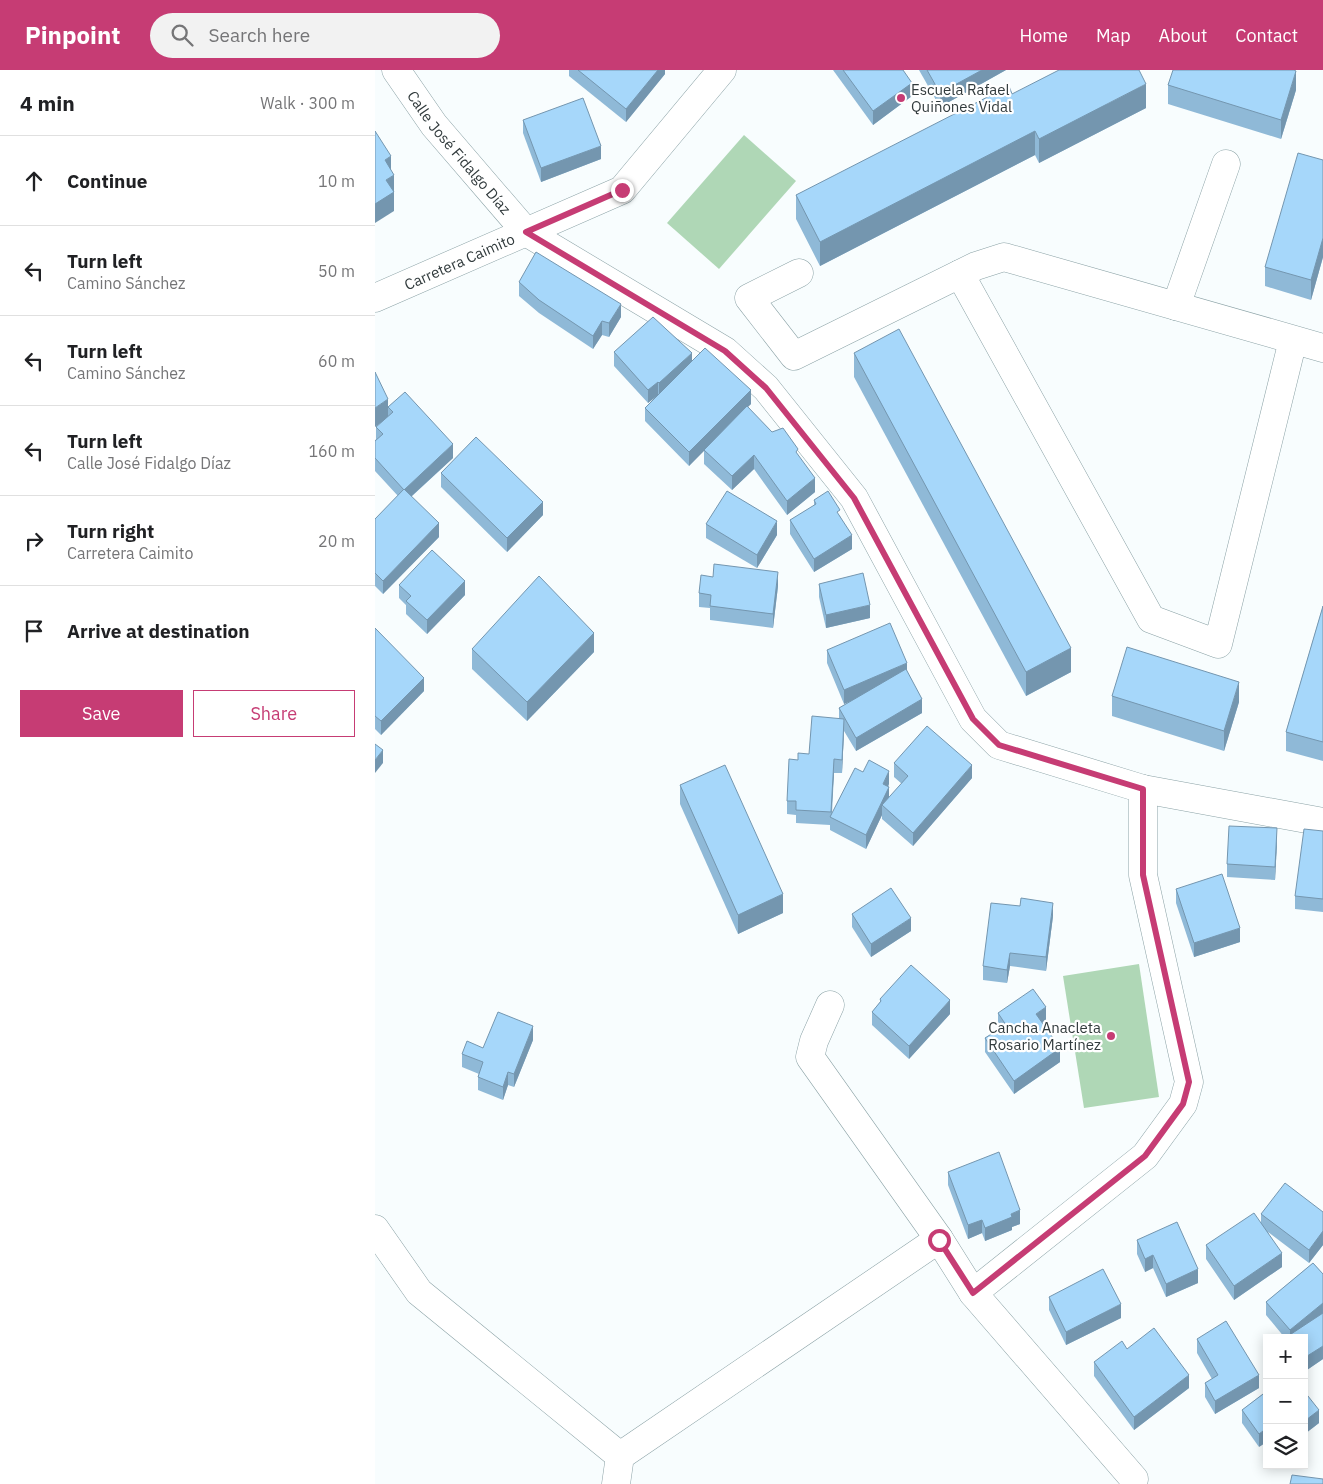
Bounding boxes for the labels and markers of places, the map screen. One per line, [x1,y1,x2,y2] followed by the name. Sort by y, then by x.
[911,80,1012,116] place label: Escuela Rafael Quiñones Vidal
[895,92,907,104] marker: Escuela Rafael Quiñones Vidal
[988,1018,1101,1054] place label: Cancha Anacleta Rosario Martínez
[1105,1030,1117,1042] marker: Cancha Anacleta Rosario Martínez

